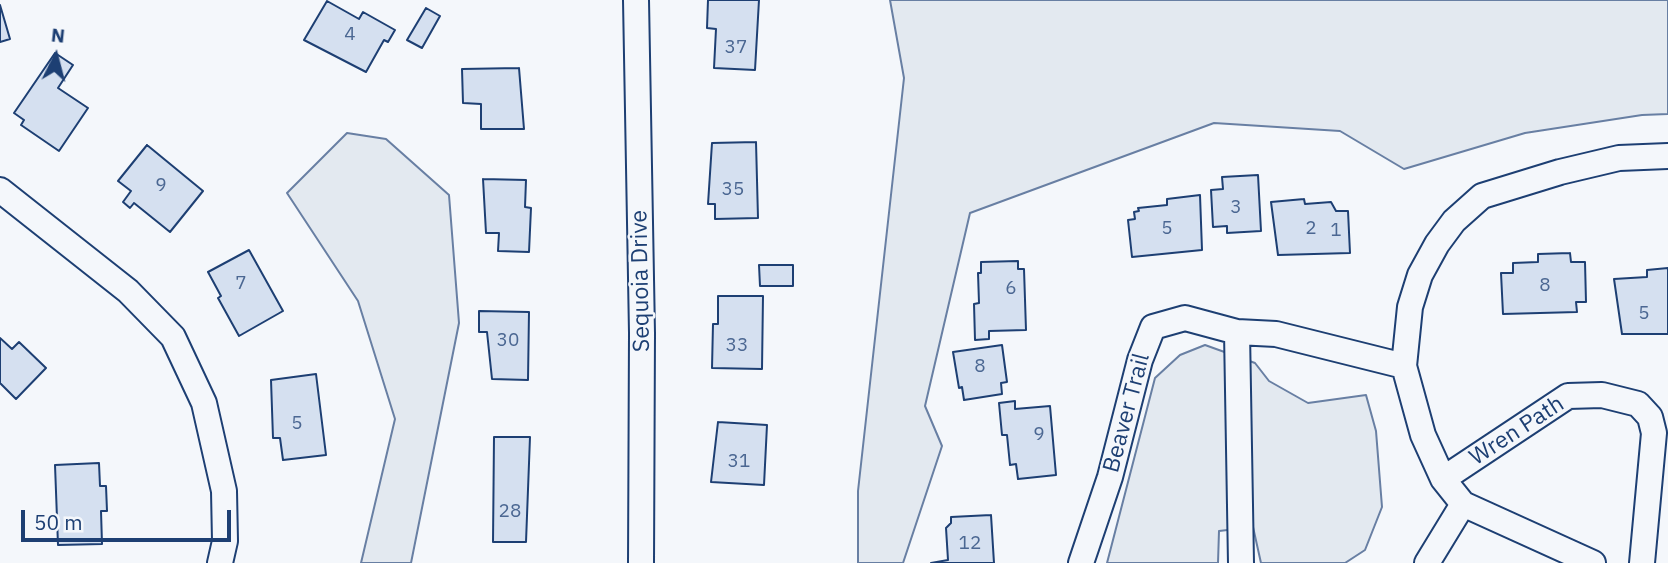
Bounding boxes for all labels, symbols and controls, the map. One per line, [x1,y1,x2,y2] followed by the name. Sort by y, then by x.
[21,21,91,91] north arrow
[50,22,66,48] text: N
[344,24,356,46] house number: 4
[725,37,747,59] house number: 37
[155,175,167,197] house number: 9
[722,179,744,201] house number: 35
[1230,197,1242,219] house number: 3
[626,210,656,352] street label: Sequoia Drive
[1161,218,1173,240] house number: 5
[1305,218,1317,240] house number: 2
[1330,220,1342,242] house number: 1
[235,273,247,295] house number: 7
[1539,275,1551,297] house number: 8
[1005,278,1017,300] house number: 6
[1638,303,1650,325] house number: 5
[497,330,519,352] house number: 30
[726,335,748,357] house number: 33
[1098,350,1156,476] street label: Beaver Trail
[974,356,986,378] house number: 8
[1465,390,1569,472] street label: Wren Path
[291,413,303,435] house number: 5
[1033,424,1045,446] house number: 9
[728,451,750,473] house number: 31
[24,496,234,540] scale bar
[499,501,521,523] house number: 28
[34,508,83,536] text: 50 m
[959,533,981,555] house number: 12

